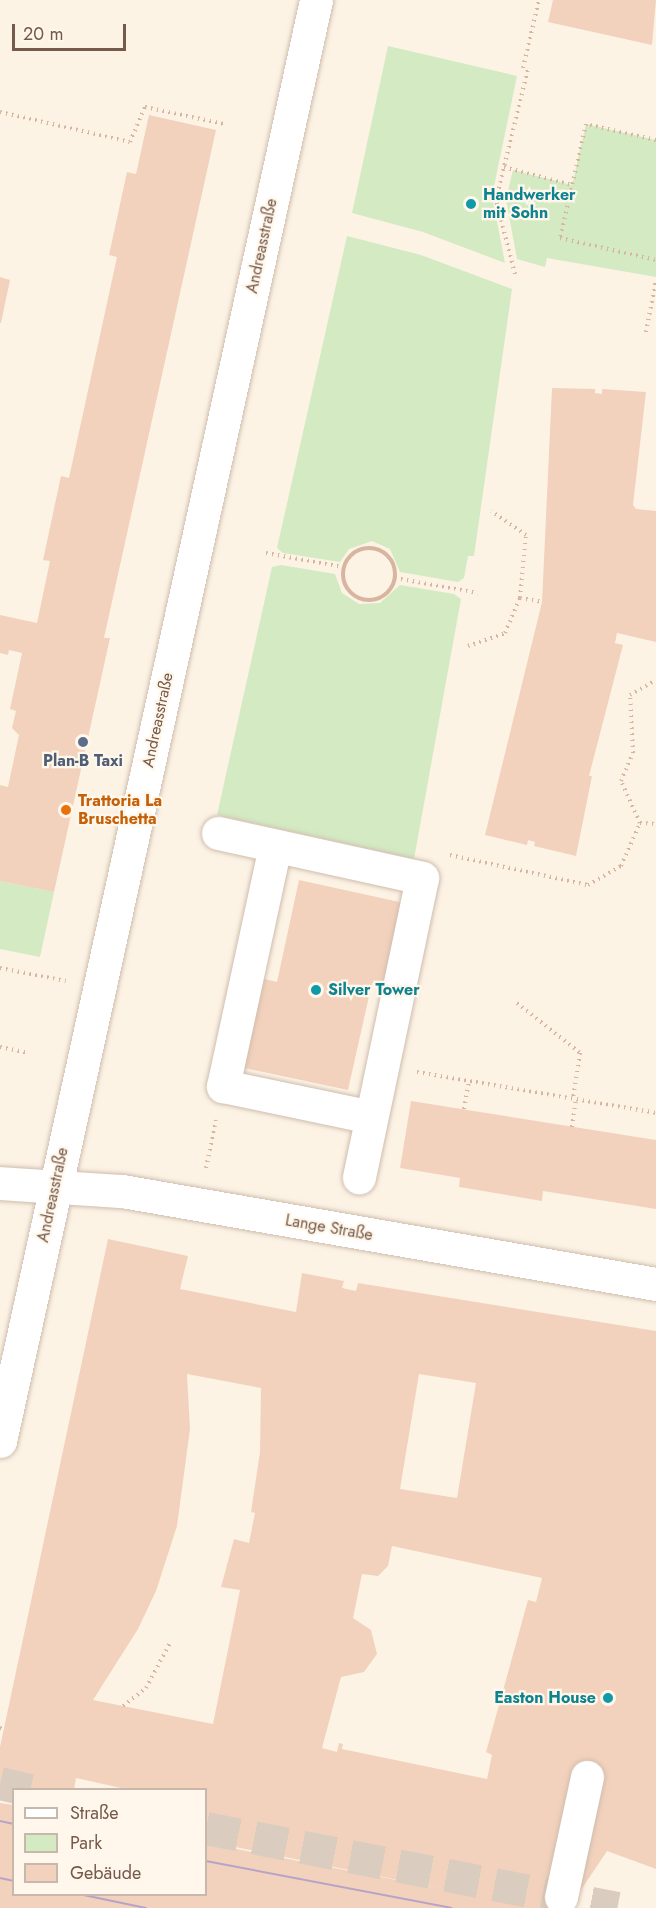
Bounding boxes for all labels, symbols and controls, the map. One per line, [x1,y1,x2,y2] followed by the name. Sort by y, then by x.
[15,12,129,50] scale bar
[23,21,63,47] text: 20 m
[483,185,576,223] place label: Handwerker mit Sohn
[243,197,281,295] street label: Andreasstraße
[464,197,478,211] marker: Handwerker mit Sohn
[139,671,177,769] street label: Andreasstraße
[76,735,90,749] marker: Plan-B Taxi
[43,751,123,771] place label: Plan-B Taxi
[78,791,162,829] place label: Trattoria La Bruschetta
[59,803,73,817] marker: Trattoria La Bruschetta
[328,980,420,1000] place label: Silver Tower
[309,983,323,997] marker: Silver Tower
[34,1146,72,1244] street label: Andreasstraße
[284,1211,374,1245] street label: Lange Straße
[494,1688,596,1708] place label: Easton House
[601,1691,615,1705] marker: Easton House
[12,1788,207,1896] legend
[70,1800,118,1826] text: Straße
[70,1830,102,1856] text: Park
[70,1860,141,1886] text: Gebäude

